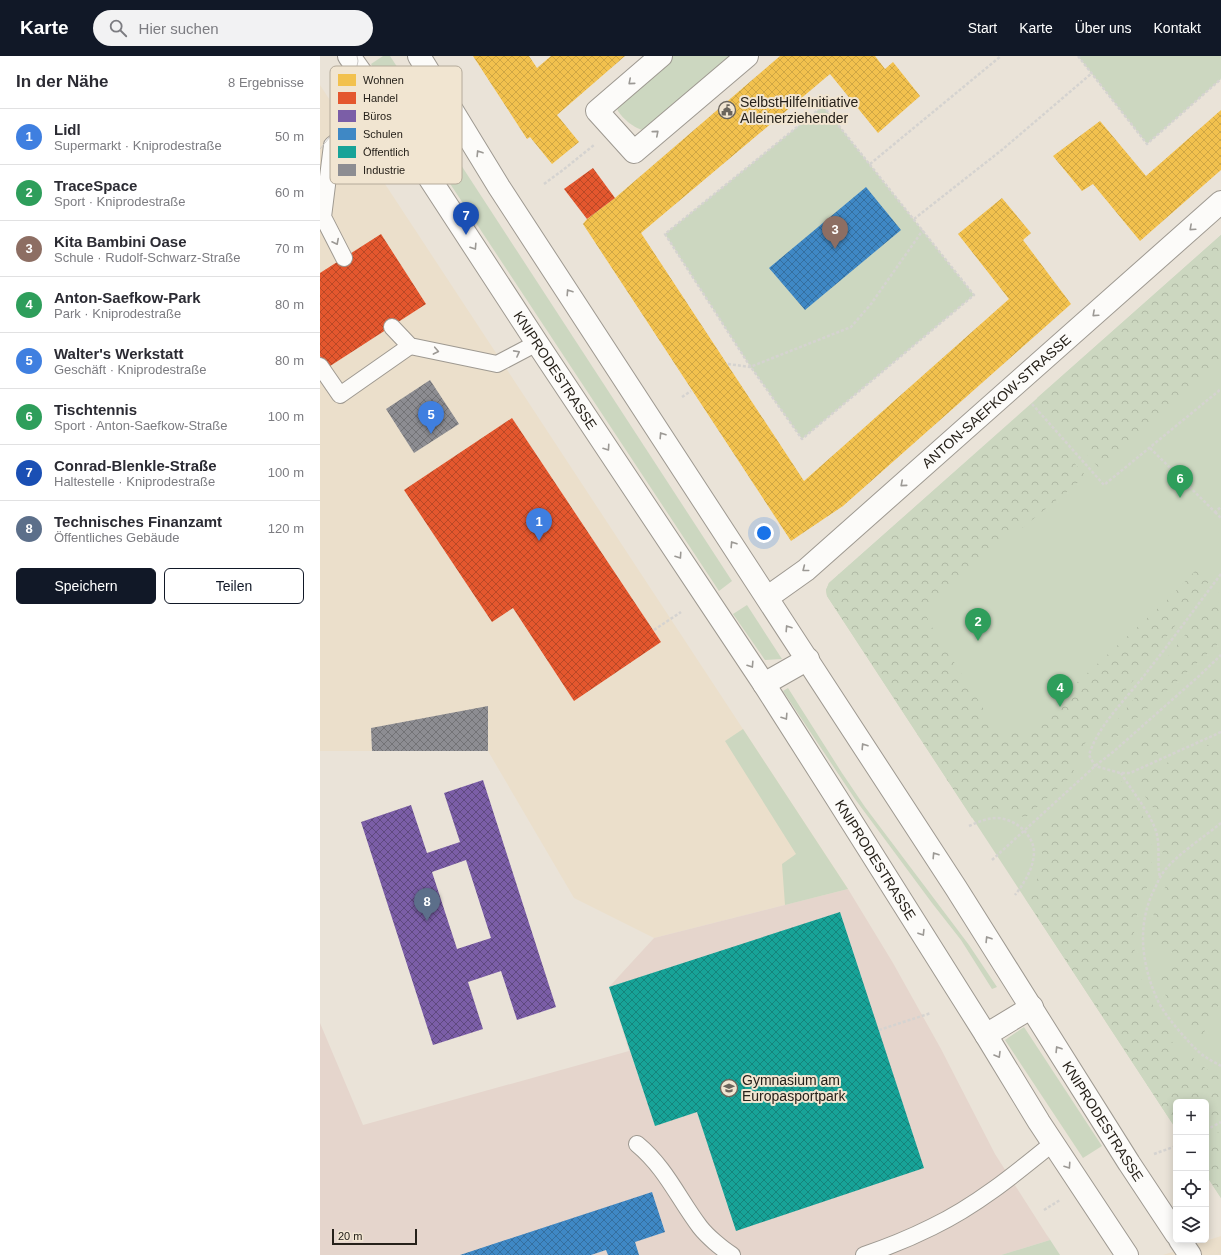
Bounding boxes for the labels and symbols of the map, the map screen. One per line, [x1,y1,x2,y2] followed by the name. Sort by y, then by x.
[330,66,462,184] legend
[363,74,404,86] text: Wohnen
[629,77,636,84] one-way arrow
[363,92,398,104] text: Handel
[740,94,858,126] place label: SelbstHilfeInitiative Alleinerziehender
[717,100,737,120] public building icon: SelbstHilfeInitiative Alleinerziehender
[363,110,392,122] text: Büros
[363,128,403,140] text: Schulen
[652,131,659,138] one-way arrow
[363,146,409,158] text: Öffentlich
[476,150,484,157] one-way arrow
[363,164,405,176] text: Industrie
[453,202,479,235] pin: 7
[822,216,848,249] pin: 3
[1189,223,1197,230] one-way arrow
[331,238,339,245] one-way arrow
[469,242,476,249] one-way arrow
[566,289,574,296] one-way arrow
[510,308,600,432] street label: KNIPRODESTRASSE
[1092,309,1100,317] one-way arrow
[919,331,1074,471] street label: ANTON-SAEFKOW-STRASSE
[432,347,439,355] one-way arrow
[513,351,520,358] one-way arrow
[418,401,444,434] pin: 5
[659,432,667,439] one-way arrow
[602,444,610,451] one-way arrow
[1167,465,1193,498] pin: 6
[900,479,908,486] one-way arrow
[526,508,552,541] pin: 1
[754,523,774,543] your location
[730,541,738,548] one-way arrow
[674,552,682,559] one-way arrow
[803,565,810,572] one-way arrow
[965,608,991,641] pin: 2
[785,625,792,632] one-way arrow
[746,660,753,667] one-way arrow
[1047,674,1073,707] pin: 4
[780,713,788,720] one-way arrow
[862,743,869,750] one-way arrow
[832,797,919,923] street label: KNIPRODESTRASSE
[932,852,940,859] one-way arrow
[414,888,440,921] pin: 8
[917,929,925,936] one-way arrow
[986,936,993,943] one-way arrow
[1055,1046,1062,1053] one-way arrow
[993,1051,1001,1058] one-way arrow
[1059,1058,1147,1184] street label: KNIPRODESTRASSE
[742,1072,847,1104] place label: Gymnasium am Europasportpark
[719,1078,739,1098] school or university icon: Gymnasium am Europasportpark
[1063,1162,1070,1169] one-way arrow
[332,1227,417,1246] scale bar

